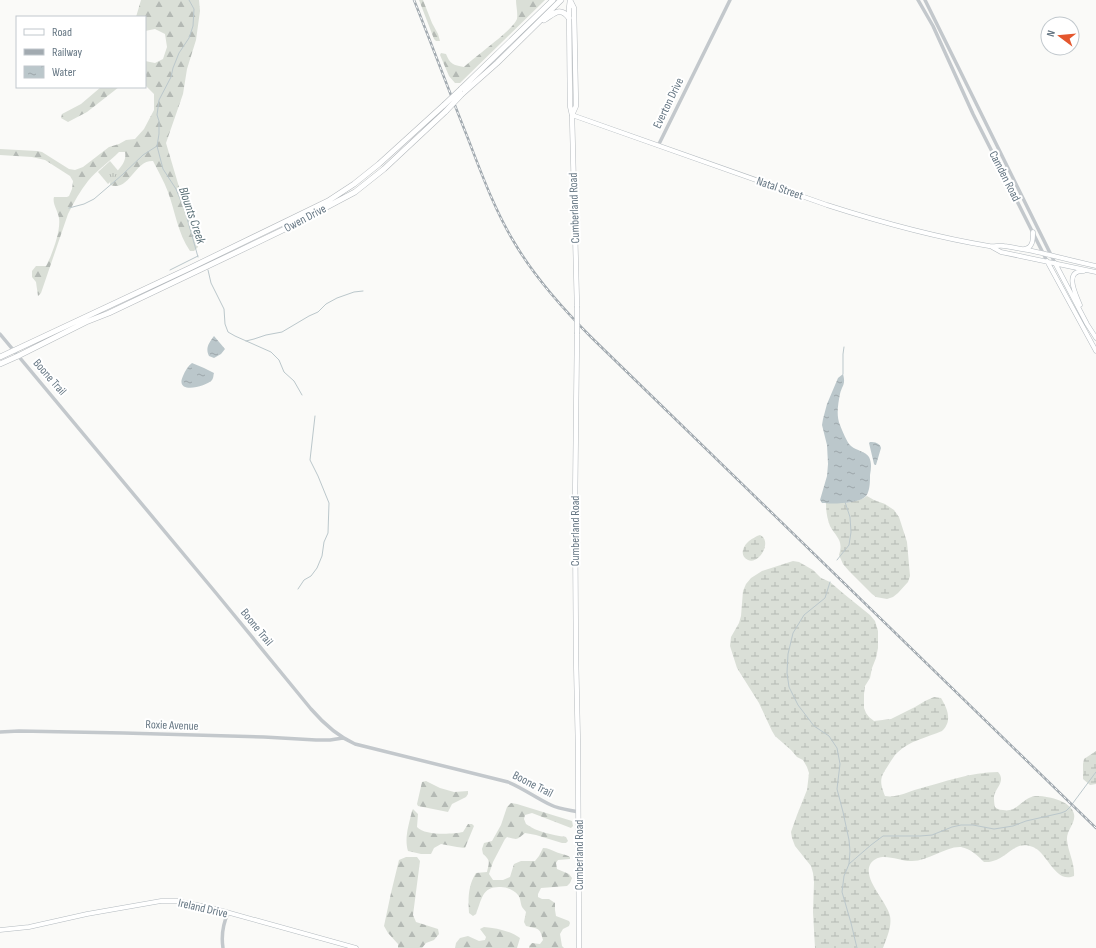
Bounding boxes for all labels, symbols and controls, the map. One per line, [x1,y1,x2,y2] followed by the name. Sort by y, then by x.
[16,16,146,88] legend
[1040,16,1080,56] north arrow
[52,25,72,40] text: Road
[1044,29,1058,38] text: N
[52,45,83,60] text: Railway
[52,65,76,80] text: Water
[650,75,687,131] street label: Everton Drive
[985,148,1024,204] street label: Camden Road
[566,172,583,244] street label: Cumberland Road
[755,173,805,204] street label: Natal Street
[175,185,210,247] water label: Blounts Creek
[282,201,329,236] street label: Owen Drive
[30,356,70,399] street label: Boone Trail
[568,496,583,566] street label: Cumberland Road
[237,606,276,649] street label: Boone Trail
[145,717,199,734] street label: Roxie Avenue
[510,768,556,801] street label: Boone Trail
[572,820,587,890] street label: Cumberland Road
[177,896,229,921] street label: Ireland Drive

